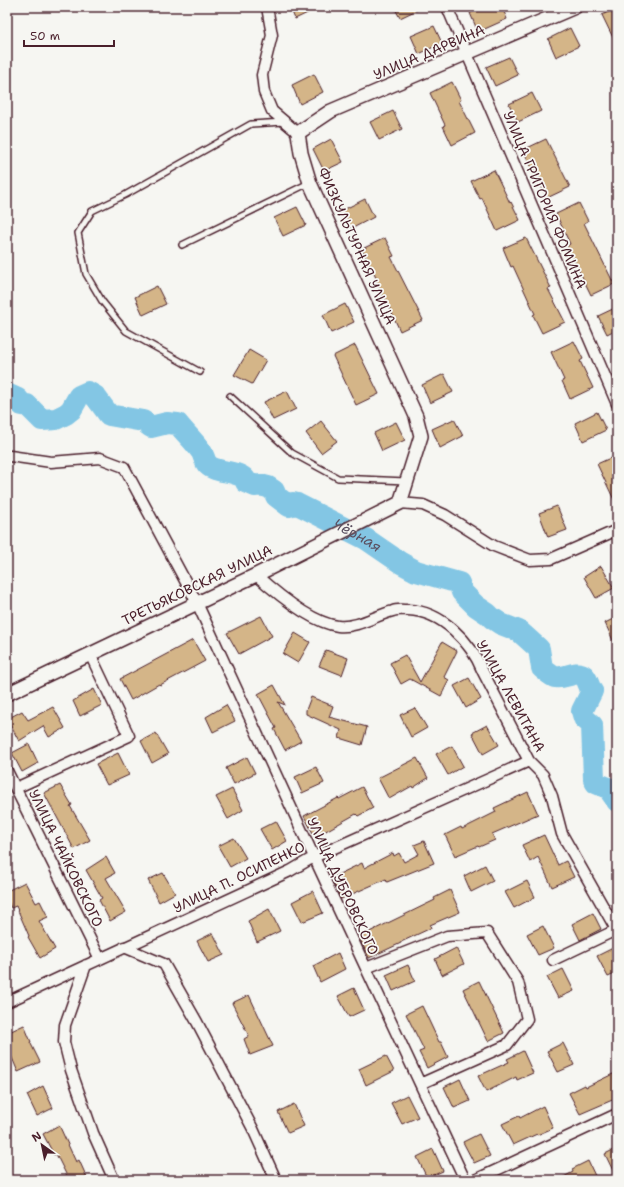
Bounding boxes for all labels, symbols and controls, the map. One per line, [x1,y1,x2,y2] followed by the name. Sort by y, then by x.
[371,20,487,84] street label: УЛИЦА ДАРВИНА
[24,22,114,48] scale bar
[30,28,60,44] text: 50 m
[499,108,591,292] street label: УЛИЦА ГРИГОРИЯ ФОМИНА
[314,164,400,328] street label: ФИЗКУЛЬТУРНАЯ УЛИЦА
[330,514,386,557] water label: Чёрная
[119,541,275,629] street label: ТРЕТЬЯКОВСКАЯ УЛИЦА
[473,637,549,755] street label: УЛИЦА ЛЕВИТАНА
[25,786,107,930] street label: УЛИЦА ЧАЙКОВСКОГО
[303,814,383,958] street label: УЛИЦА ДУБРОВСКОГО
[170,837,308,917] street label: УЛИЦА П. ОСИПЕНКО
[22,1125,62,1165] north arrow
[29,1128,45,1146] text: N

